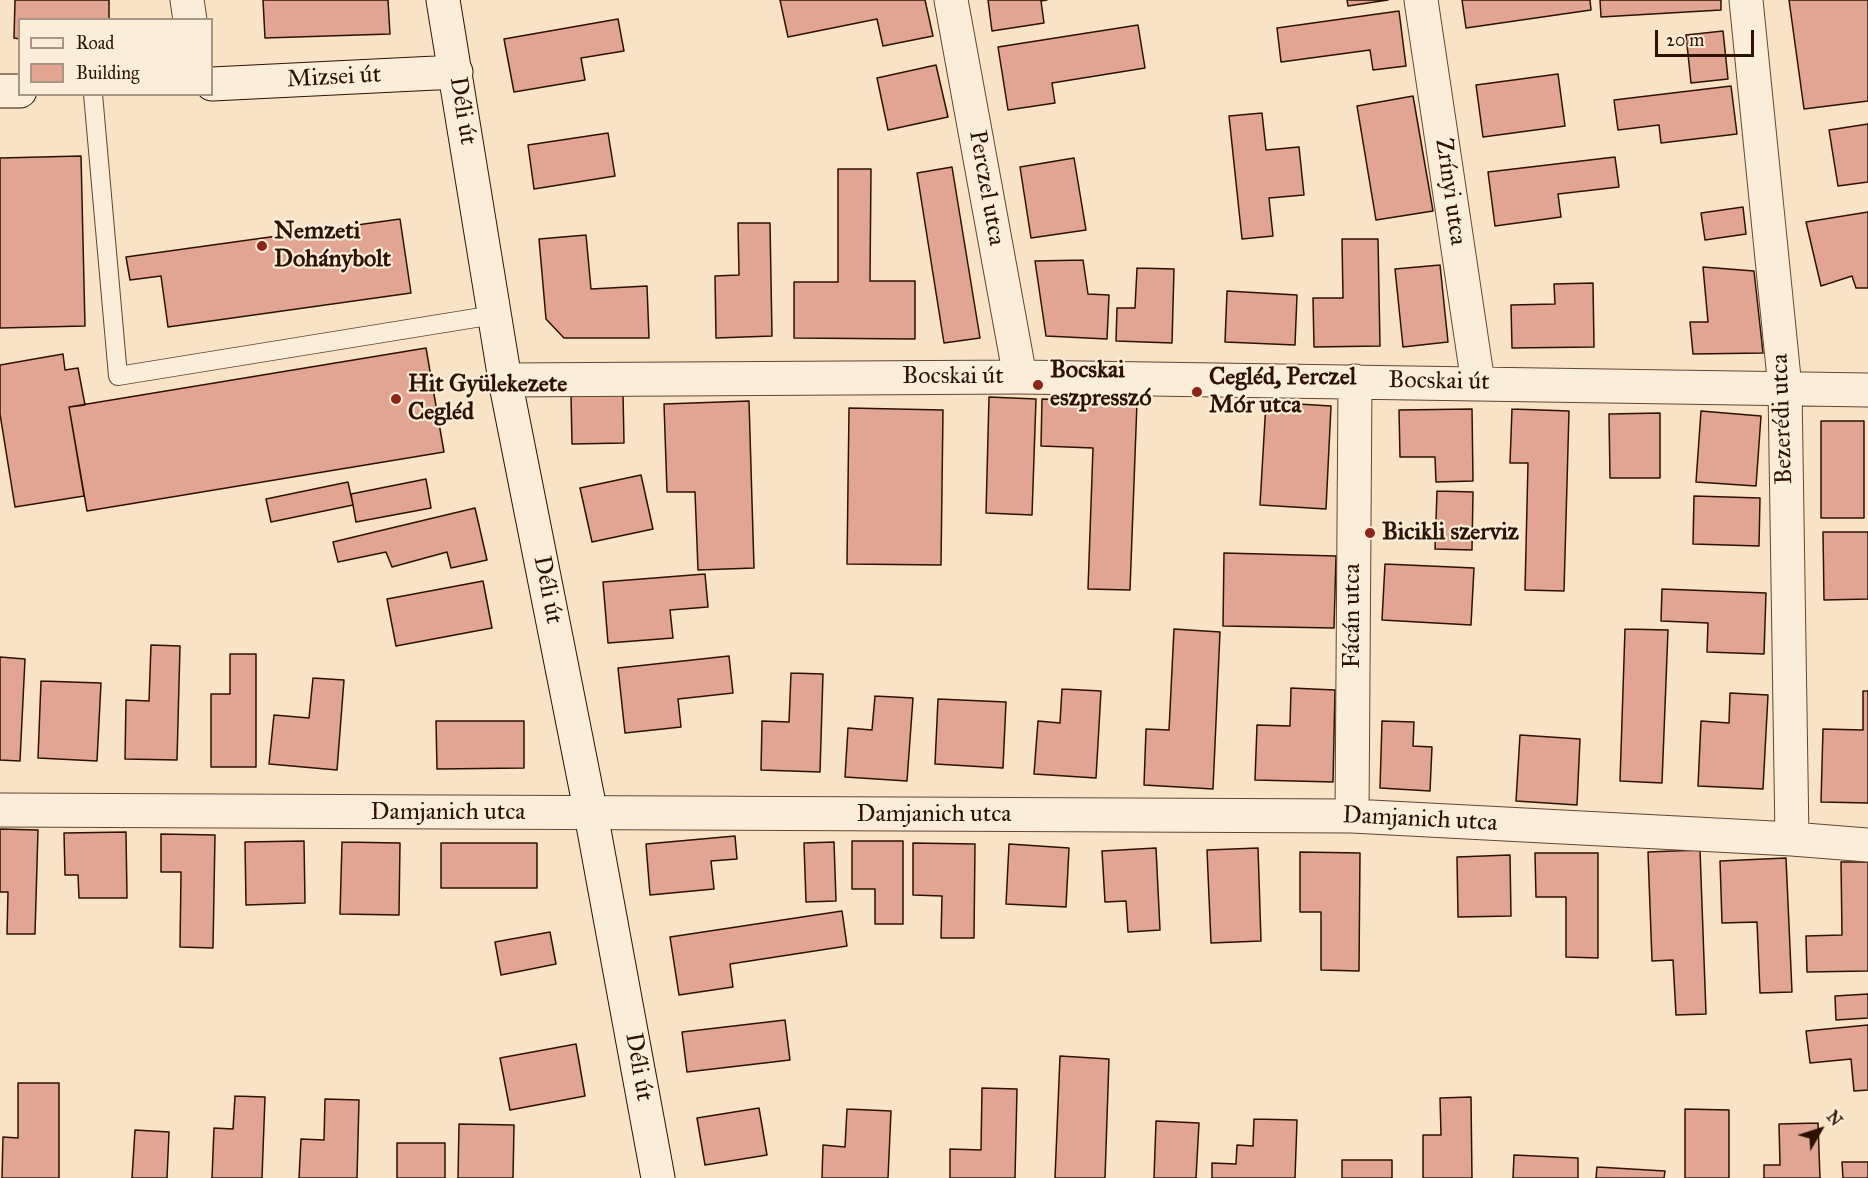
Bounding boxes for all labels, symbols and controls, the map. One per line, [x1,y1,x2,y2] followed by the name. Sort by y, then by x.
[18,18,213,96] legend
[1658,18,1757,56] scale bar
[1666,29,1704,51] text: 20 m
[76,32,114,54] text: Road
[286,61,382,95] street label: Mizsei út
[76,62,139,84] text: Building
[442,75,482,147] street label: Déli út
[962,128,1010,248] street label: Perczel utca
[1428,137,1472,247] street label: Zrínyi utca
[274,218,391,274] place label: Nemzeti Dohánybolt
[255,239,269,253] marker: Nemzeti Dohánybolt
[1766,353,1800,485] street label: Bezerédi utca
[1050,357,1151,413] place label: Bocskai eszpresszó
[902,363,1004,391] street label: Bocskai út
[1209,364,1356,420] place label: Cegléd, Perczel Mór utca
[1388,367,1490,397] street label: Bocskai út
[408,371,567,427] place label: Hit Gyülekezete Cegléd
[1031,378,1045,392] marker: Bocskai eszpresszó
[1190,385,1204,399] marker: Cegléd, Perczel Mór utca
[389,392,403,406] marker: Hit Gyülekezete Cegléd
[1382,519,1519,547] place label: Bicikli szerviz
[1363,526,1377,540] marker: Bicikli szerviz
[526,554,568,626] street label: Déli út
[1339,563,1367,669] street label: Fácán utca
[371,799,525,827] street label: Damjanich utca
[857,801,1011,829] street label: Damjanich utca
[1342,802,1498,838] street label: Damjanich utca
[618,1031,658,1103] street label: Déli út
[1790,1100,1850,1160] north arrow
[1823,1107,1846,1130] text: N

